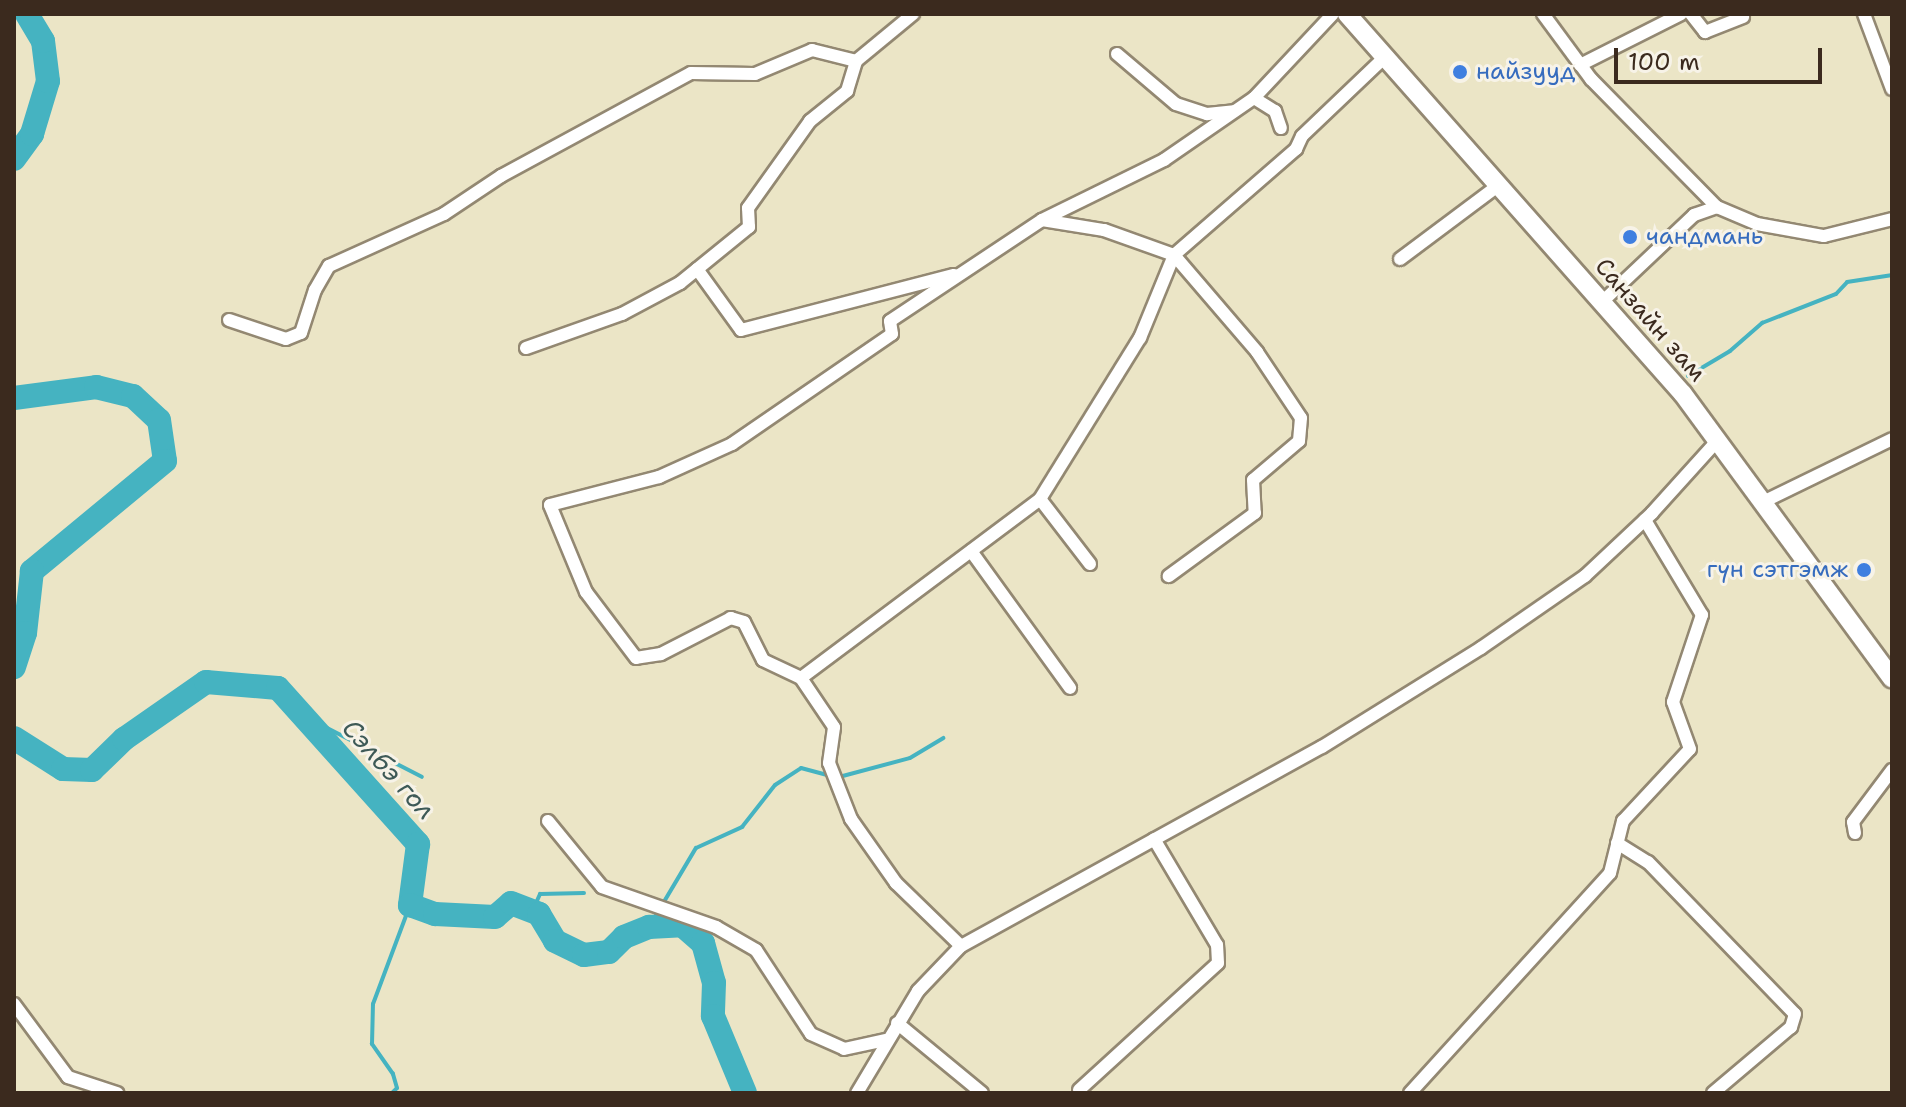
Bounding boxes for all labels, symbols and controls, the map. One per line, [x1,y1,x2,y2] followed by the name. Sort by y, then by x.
[1618,32,1826,82] scale bar
[1628,46,1700,78] text: 100 m
[1476,58,1575,86] place label: найзууд
[1451,63,1469,81] marker: найзууд
[1646,223,1763,251] place label: чандмань
[1621,228,1639,246] marker: чандмань
[1589,252,1711,388] street label: Санзайн зам
[1707,556,1848,584] place label: гүн сэтгэмж
[1855,561,1873,579] marker: гүн сэтгэмж
[336,713,442,825] water label: Сэлбэ гол

